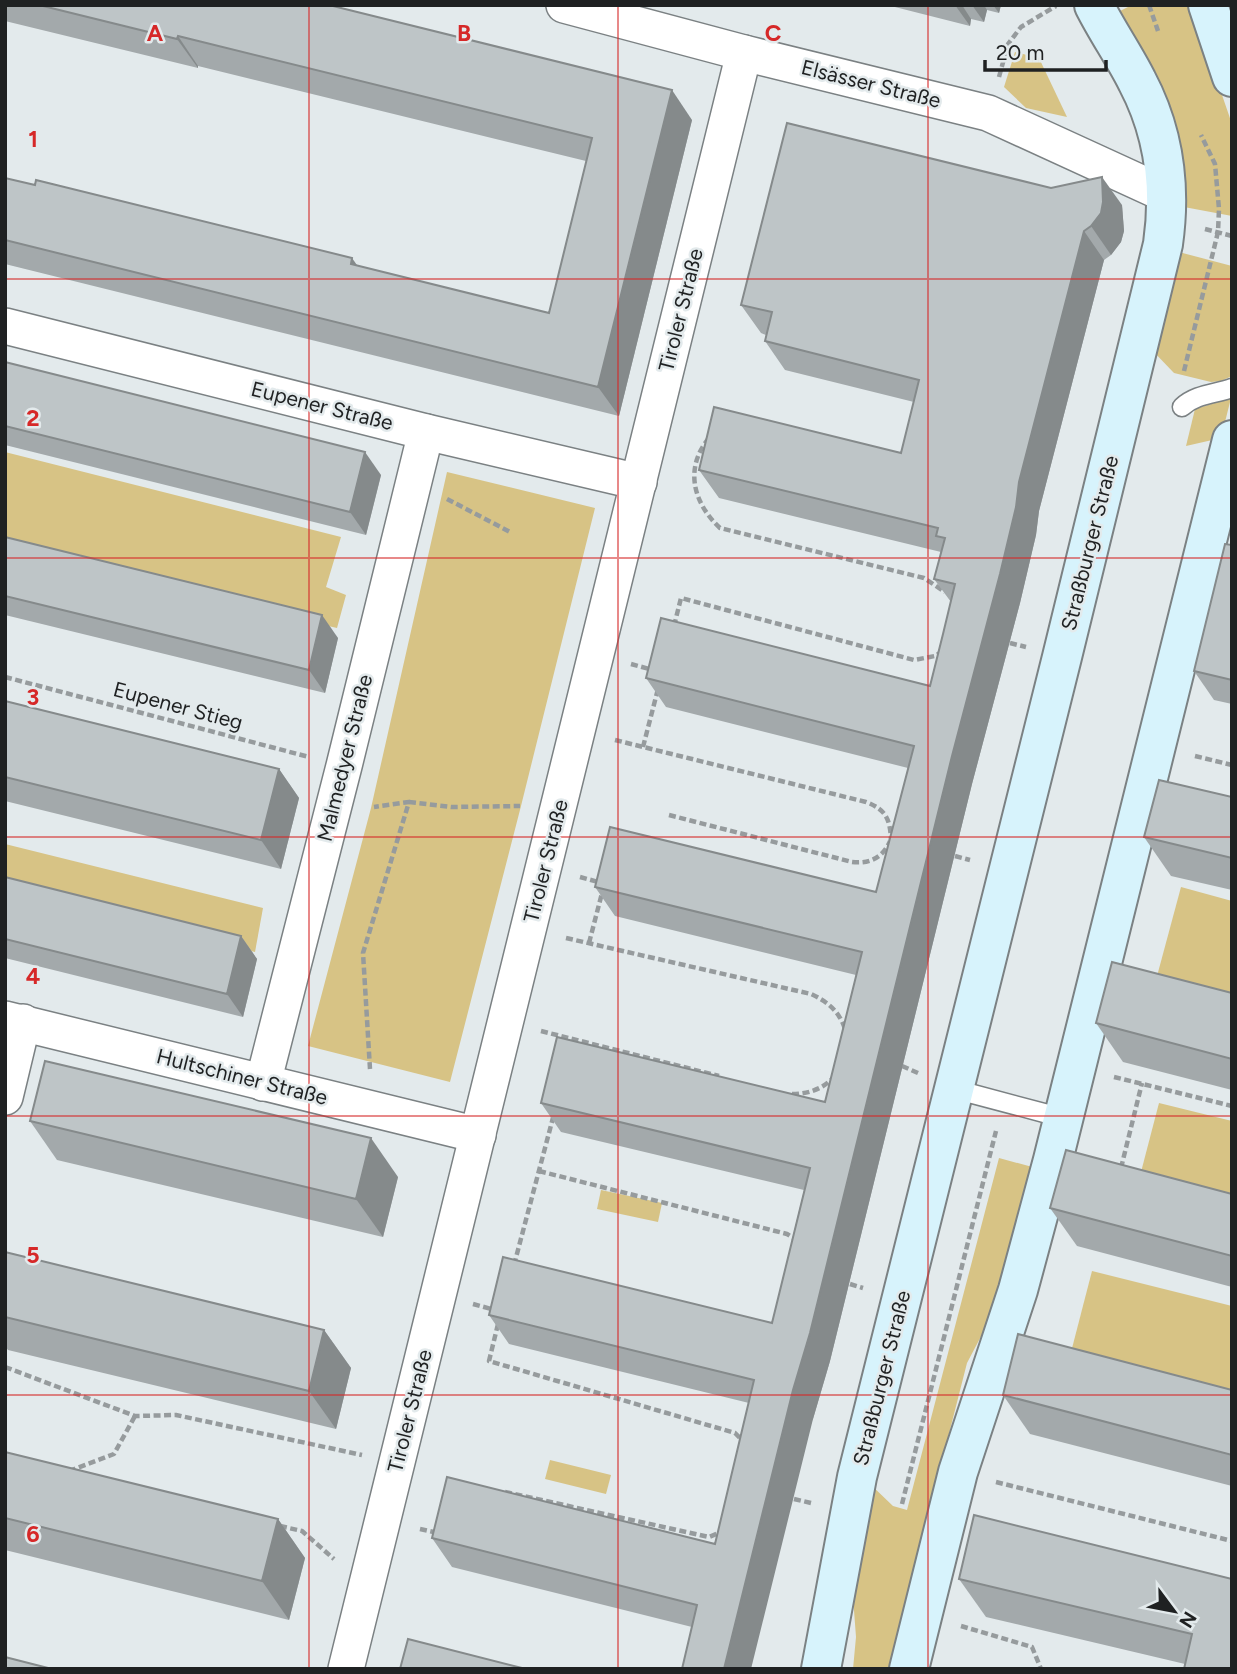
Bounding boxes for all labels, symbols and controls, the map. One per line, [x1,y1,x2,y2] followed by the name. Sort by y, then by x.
[147,19,164,47] text: A
[457,19,471,47] text: B
[765,19,782,47] text: C
[985,28,1106,72] scale bar
[996,40,1044,65] text: 20 m
[799,54,943,113] street label: Elsässer Straße
[28,125,38,153] text: 1
[653,246,708,374] street label: Tiroler Straße
[249,376,396,435] street label: Eupener Straße
[26,404,40,432] text: 2
[1056,453,1123,633] street label: Straßburger Straße
[312,672,377,844] street label: Malmedyer Straße
[111,676,246,735] street label: Eupener Stieg
[27,683,39,711] text: 3
[518,797,573,925] street label: Tiroler Straße
[26,962,40,990] text: 4
[154,1043,330,1110] street label: Hultschiner Straße
[26,1241,40,1269] text: 5
[848,1288,915,1468] street label: Straßburger Straße
[382,1347,437,1475] street label: Tiroler Straße
[26,1520,40,1548] text: 6
[1139,1576,1209,1646] north arrow
[1174,1607,1202,1632] text: N

